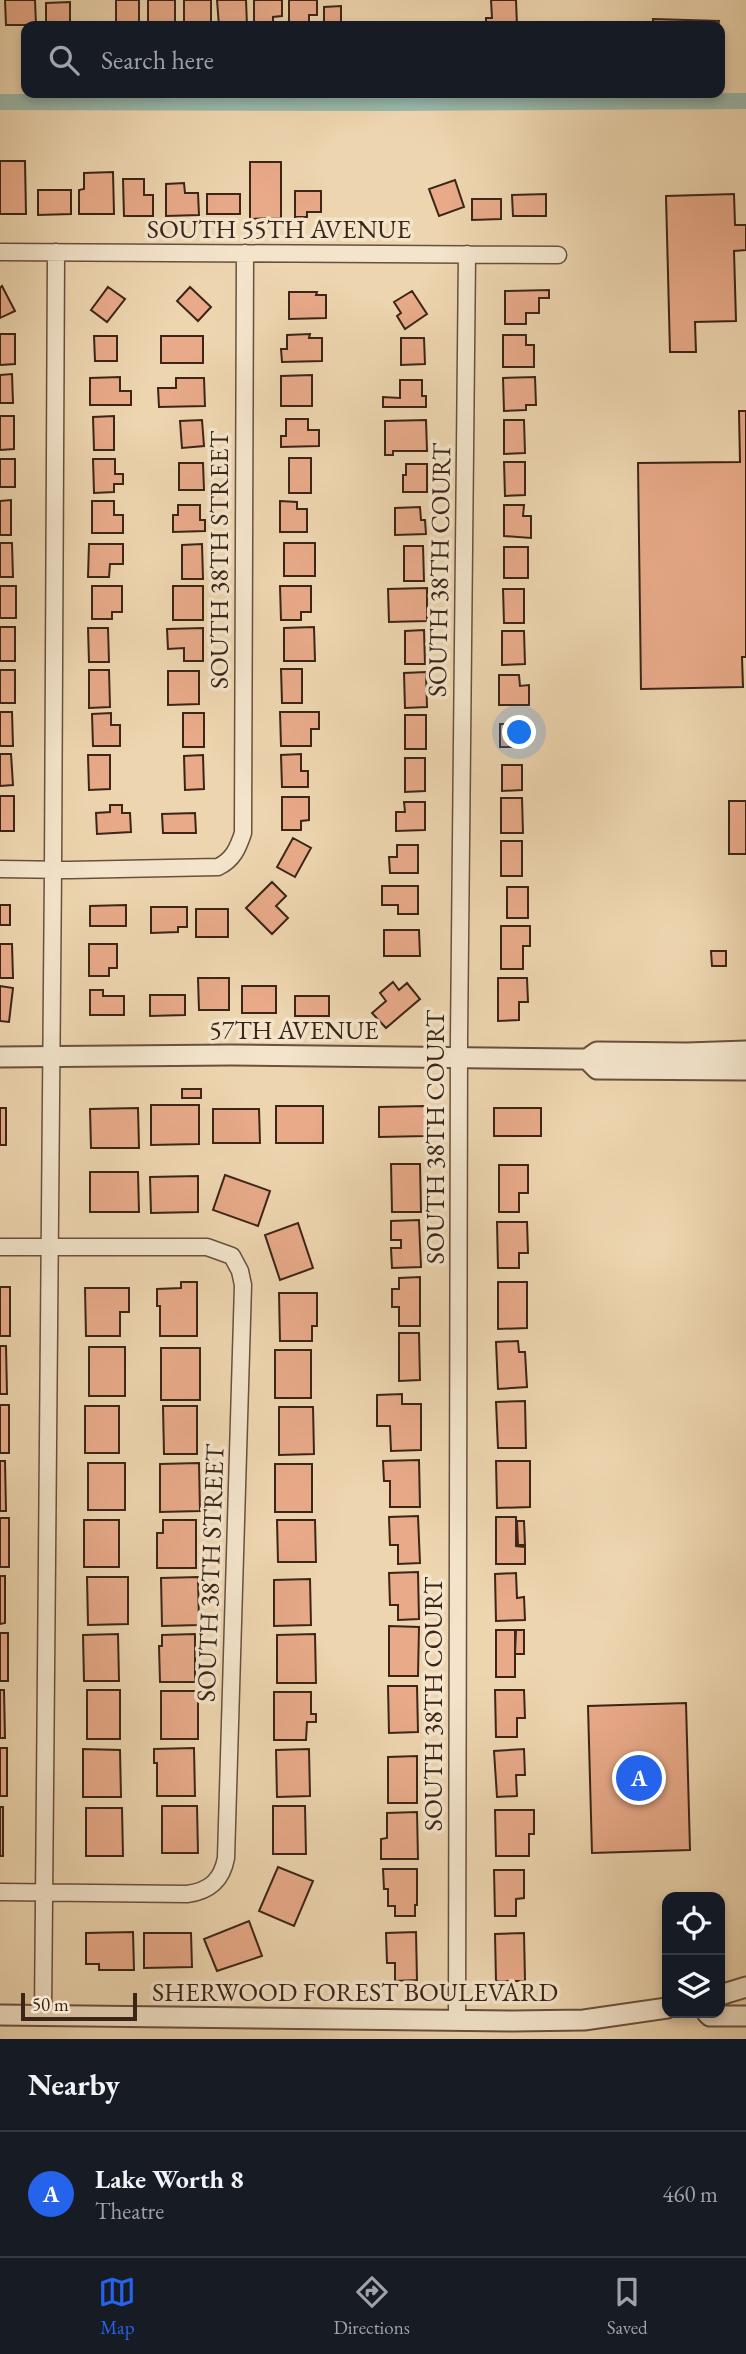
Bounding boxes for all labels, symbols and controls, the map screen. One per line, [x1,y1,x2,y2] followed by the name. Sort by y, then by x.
[21,21,725,98] search box
[45,41,83,79] icon: search
[101,43,214,77] text: Search here
[147,212,412,246] street label: SOUTH 55TH AVENUE
[202,430,236,689] street label: SOUTH 38TH STREET
[420,442,458,697] street label: SOUTH 38TH COURT
[502,715,536,749] your location
[418,1009,452,1264] street label: SOUTH 38TH COURT
[209,1013,379,1047] street label: 57TH AVENUE
[189,1443,232,1703] street label: SOUTH 38TH STREET
[416,1576,450,1831] street label: SOUTH 38TH COURT
[616,1752,662,1804] pin: A
[662,1892,725,2018] map controls
[662,1892,725,1955] button: locate
[662,1955,725,2018] button: layers
[152,1975,558,2009] street label: SHERWOOD FOREST BOULEVARD
[21,1990,136,2022] scale bar
[32,1992,69,2017] text: 50 m
[28,2065,120,2104] text: Nearby
[95,2162,244,2196] text: Lake Worth 8
[43,2179,59,2209] text: A
[662,2179,718,2209] text: 460 m
[95,2196,164,2226] text: Theatre
[98,2273,136,2340] tab: Map
[333,2273,410,2340] tab: Directions
[607,2273,648,2340] tab: Saved

